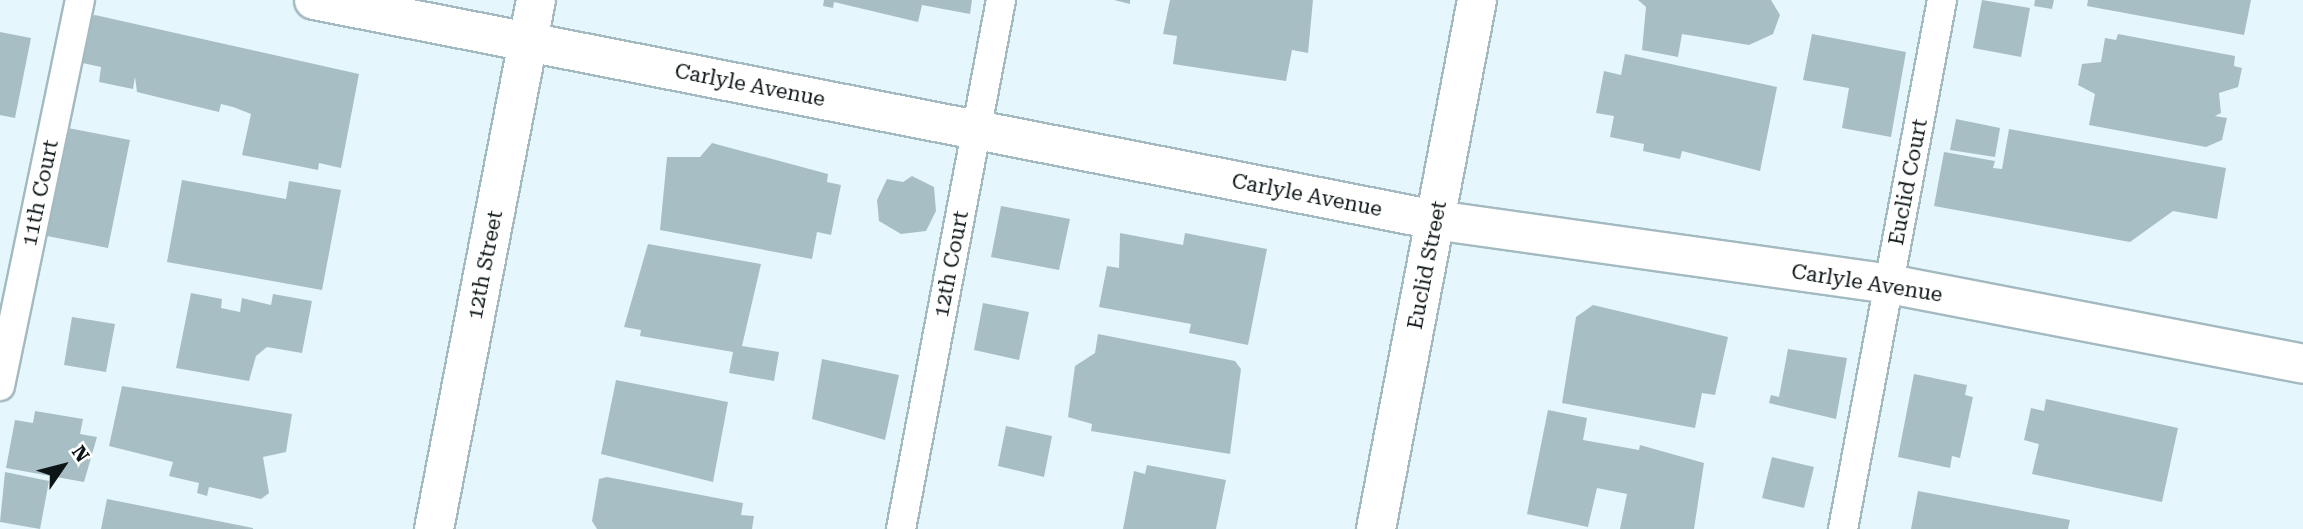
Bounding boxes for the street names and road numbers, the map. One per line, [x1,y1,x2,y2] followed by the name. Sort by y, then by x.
[673,58,827,112] street label: Carlyle Avenue
[1883,117,1933,247] street label: Euclid Court
[16,137,64,249] street label: 11th Court
[1230,168,1384,222] street label: Carlyle Avenue
[1402,199,1452,331] street label: Euclid Street
[462,208,508,322] street label: 12th Street
[928,209,974,319] street label: 12th Court
[1790,259,1944,307] street label: Carlyle Avenue

